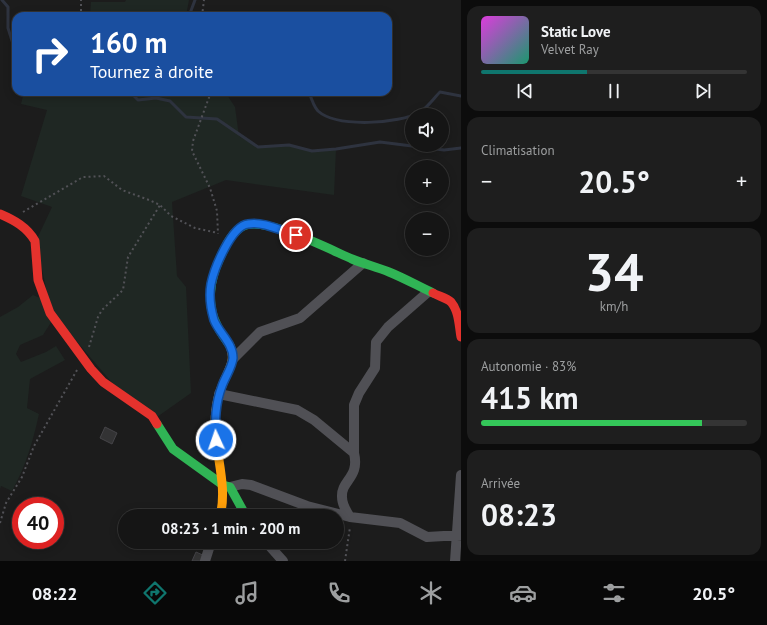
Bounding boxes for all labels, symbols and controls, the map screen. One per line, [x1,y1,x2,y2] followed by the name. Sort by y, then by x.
[541,22,611,41] text: Static Love
[90,24,167,61] text: 160 m
[24,28,76,80] icon: right
[541,41,599,58] text: Velvet Ray
[90,60,213,83] text: Tournez à droite
[514,80,536,102] icon: previous
[603,80,625,102] icon: pause
[692,80,714,102] icon: next
[405,108,449,256] map controls
[405,108,449,152] button: sound
[481,142,555,159] text: Climatisation
[405,160,449,204] button: +
[578,162,650,201] text: 20.5°
[481,167,492,195] text: −
[736,167,747,195] text: +
[405,212,449,256] button: −
[279,218,313,252] pin
[285,224,307,246] icon: arrive
[585,238,643,305] text: 34
[600,298,628,315] text: km/h
[481,358,576,375] text: Autonomie · 83%
[481,378,579,417] text: 415 km
[195,419,237,461] position arrow
[481,475,520,492] text: Arrivée
[481,495,557,534] text: 08:23
[12,497,64,549] speed limit sign: 40
[162,519,300,538] text: 08:23 · 1 min · 200 m
[141,579,169,607] icon: directions
[233,579,261,607] icon: music
[325,579,353,607] icon: phone
[417,579,445,607] icon: climate
[509,579,537,607] icon: car
[600,579,628,607] icon: filters
[32,582,78,605] text: 08:22
[692,582,735,605] text: 20.5°

